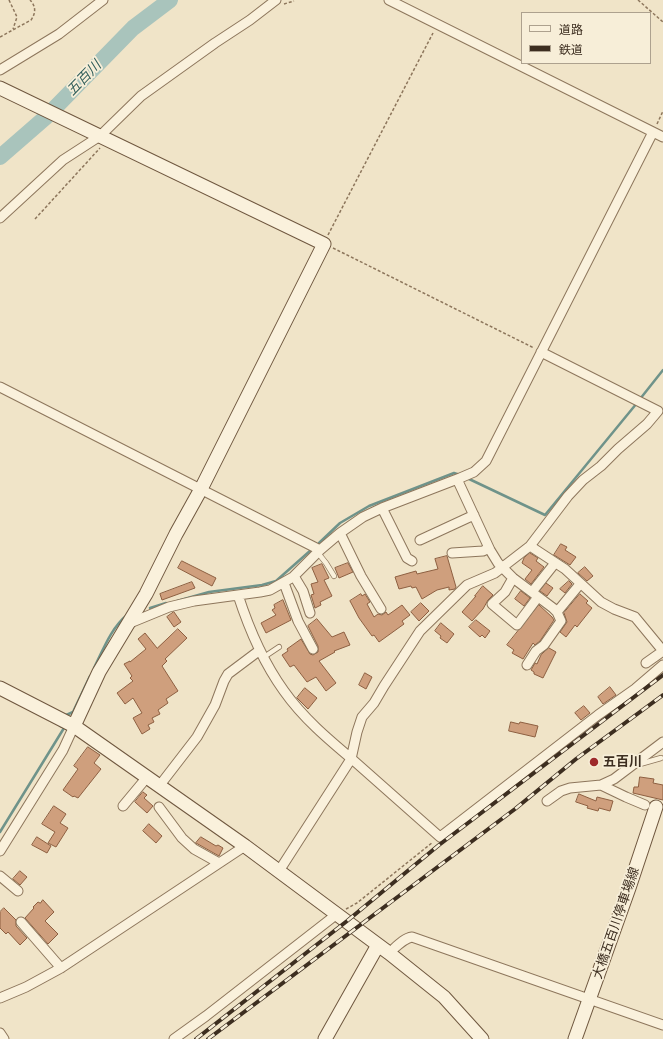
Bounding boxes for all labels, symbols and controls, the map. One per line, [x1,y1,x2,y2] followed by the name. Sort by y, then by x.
[521,12,651,64] legend
[559,21,583,37] text: 道路
[559,41,583,57] text: 鉄道
[63,57,105,99] water label: 五百川
[603,754,642,770] place label: 五百川
[588,756,600,768] marker: 五百川
[590,865,642,981] street label: 大橋五百川停車場線

